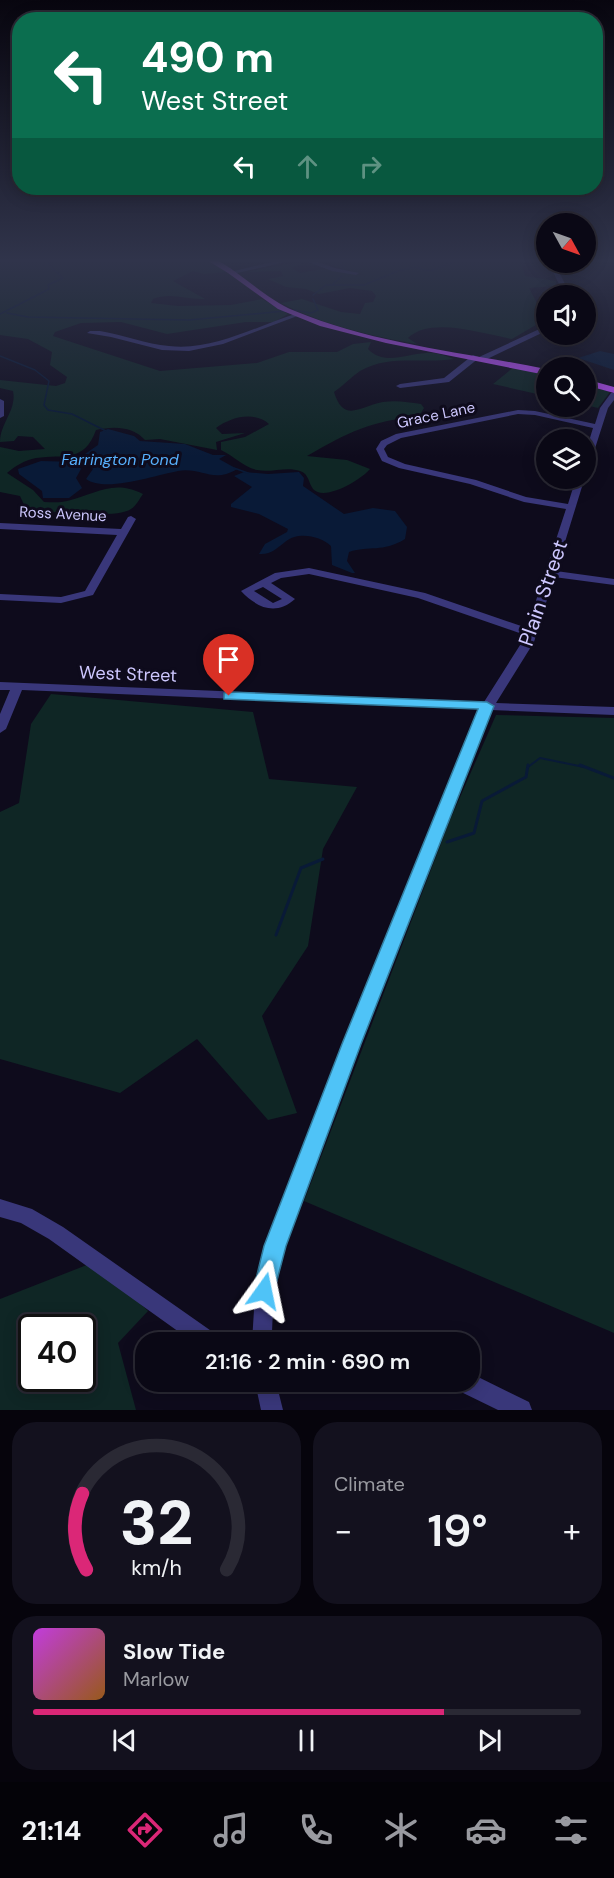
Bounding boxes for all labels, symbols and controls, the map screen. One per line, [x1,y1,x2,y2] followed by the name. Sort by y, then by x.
[141,30,274,85] text: 490 m
[42,36,120,114] icon: left
[141,83,288,118] text: West Street
[228,150,261,183] icon: left
[291,150,324,183] icon: ahead
[354,150,387,183] icon: right
[536,213,596,273] north arrow
[536,213,596,489] map controls
[536,285,596,345] button: sound
[536,357,596,417] button: search
[395,397,477,433] street label: Grace Lane
[536,429,596,489] button: layers
[61,449,180,470] water label: Farrington Pond
[19,502,107,526] street label: Ross Avenue
[512,536,574,650] street label: Plain Street
[203,634,254,696] pin
[212,643,245,676] icon: arrive
[78,660,178,688] street label: West Street
[232,1259,296,1323] position arrow
[18,1314,96,1392] speed limit sign: 40
[205,1347,410,1376] text: 21:16 · 2 min · 690 m
[334,1471,405,1497] text: Climate
[120,1482,193,1563] text: 32
[427,1501,488,1560] text: 19°
[334,1509,352,1552] text: −
[563,1509,581,1552] text: +
[131,1554,182,1582] text: km/h
[123,1637,225,1666] text: Slow Tide
[123,1666,189,1692] text: Marlow
[108,1724,141,1757] icon: previous
[290,1724,323,1757] icon: pause
[473,1724,506,1757] icon: next
[124,1809,166,1851] icon: directions
[210,1809,252,1851] icon: music
[295,1809,337,1851] icon: phone
[380,1809,422,1851] icon: climate
[465,1809,507,1851] icon: car
[550,1809,592,1851] icon: filters
[22,1813,81,1848] text: 21:14

